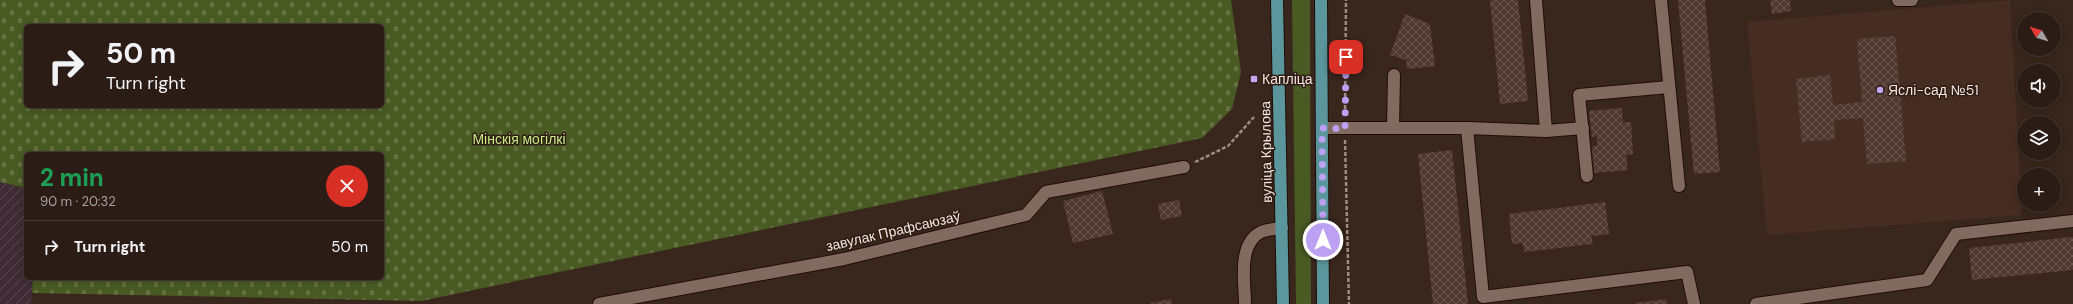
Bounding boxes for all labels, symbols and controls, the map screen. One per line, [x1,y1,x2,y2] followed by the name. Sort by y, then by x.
[2017,12,2061,56] north arrow
[2017,12,2061,212] map controls
[106,35,176,72] text: 50 m
[40,40,92,92] icon: right
[1329,40,1363,74] pin
[1335,46,1357,68] icon: arrive
[2017,64,2061,108] button: sound
[1262,70,1313,88] place label: Капліца
[106,71,186,95] text: Turn right
[1249,74,1259,84] marker: Капліца
[1888,81,1979,99] place label: Яслі-сад №51
[1875,85,1885,95] marker: Яслі-сад №51
[1256,101,1276,203] street label: вуліца Крылова
[2017,116,2061,160] button: layers
[472,130,566,148] park label: Мінскія могілкі
[40,162,104,193] text: 2 min
[326,165,368,207] button: close
[2017,168,2061,212] button: +
[40,193,116,210] text: 90 m · 20:32
[824,207,962,255] street label: завулак Прафсаюзаў
[1302,219,1344,261] position arrow
[40,236,62,258] icon: right
[74,237,145,257] text: Turn right
[331,237,368,257] text: 50 m

